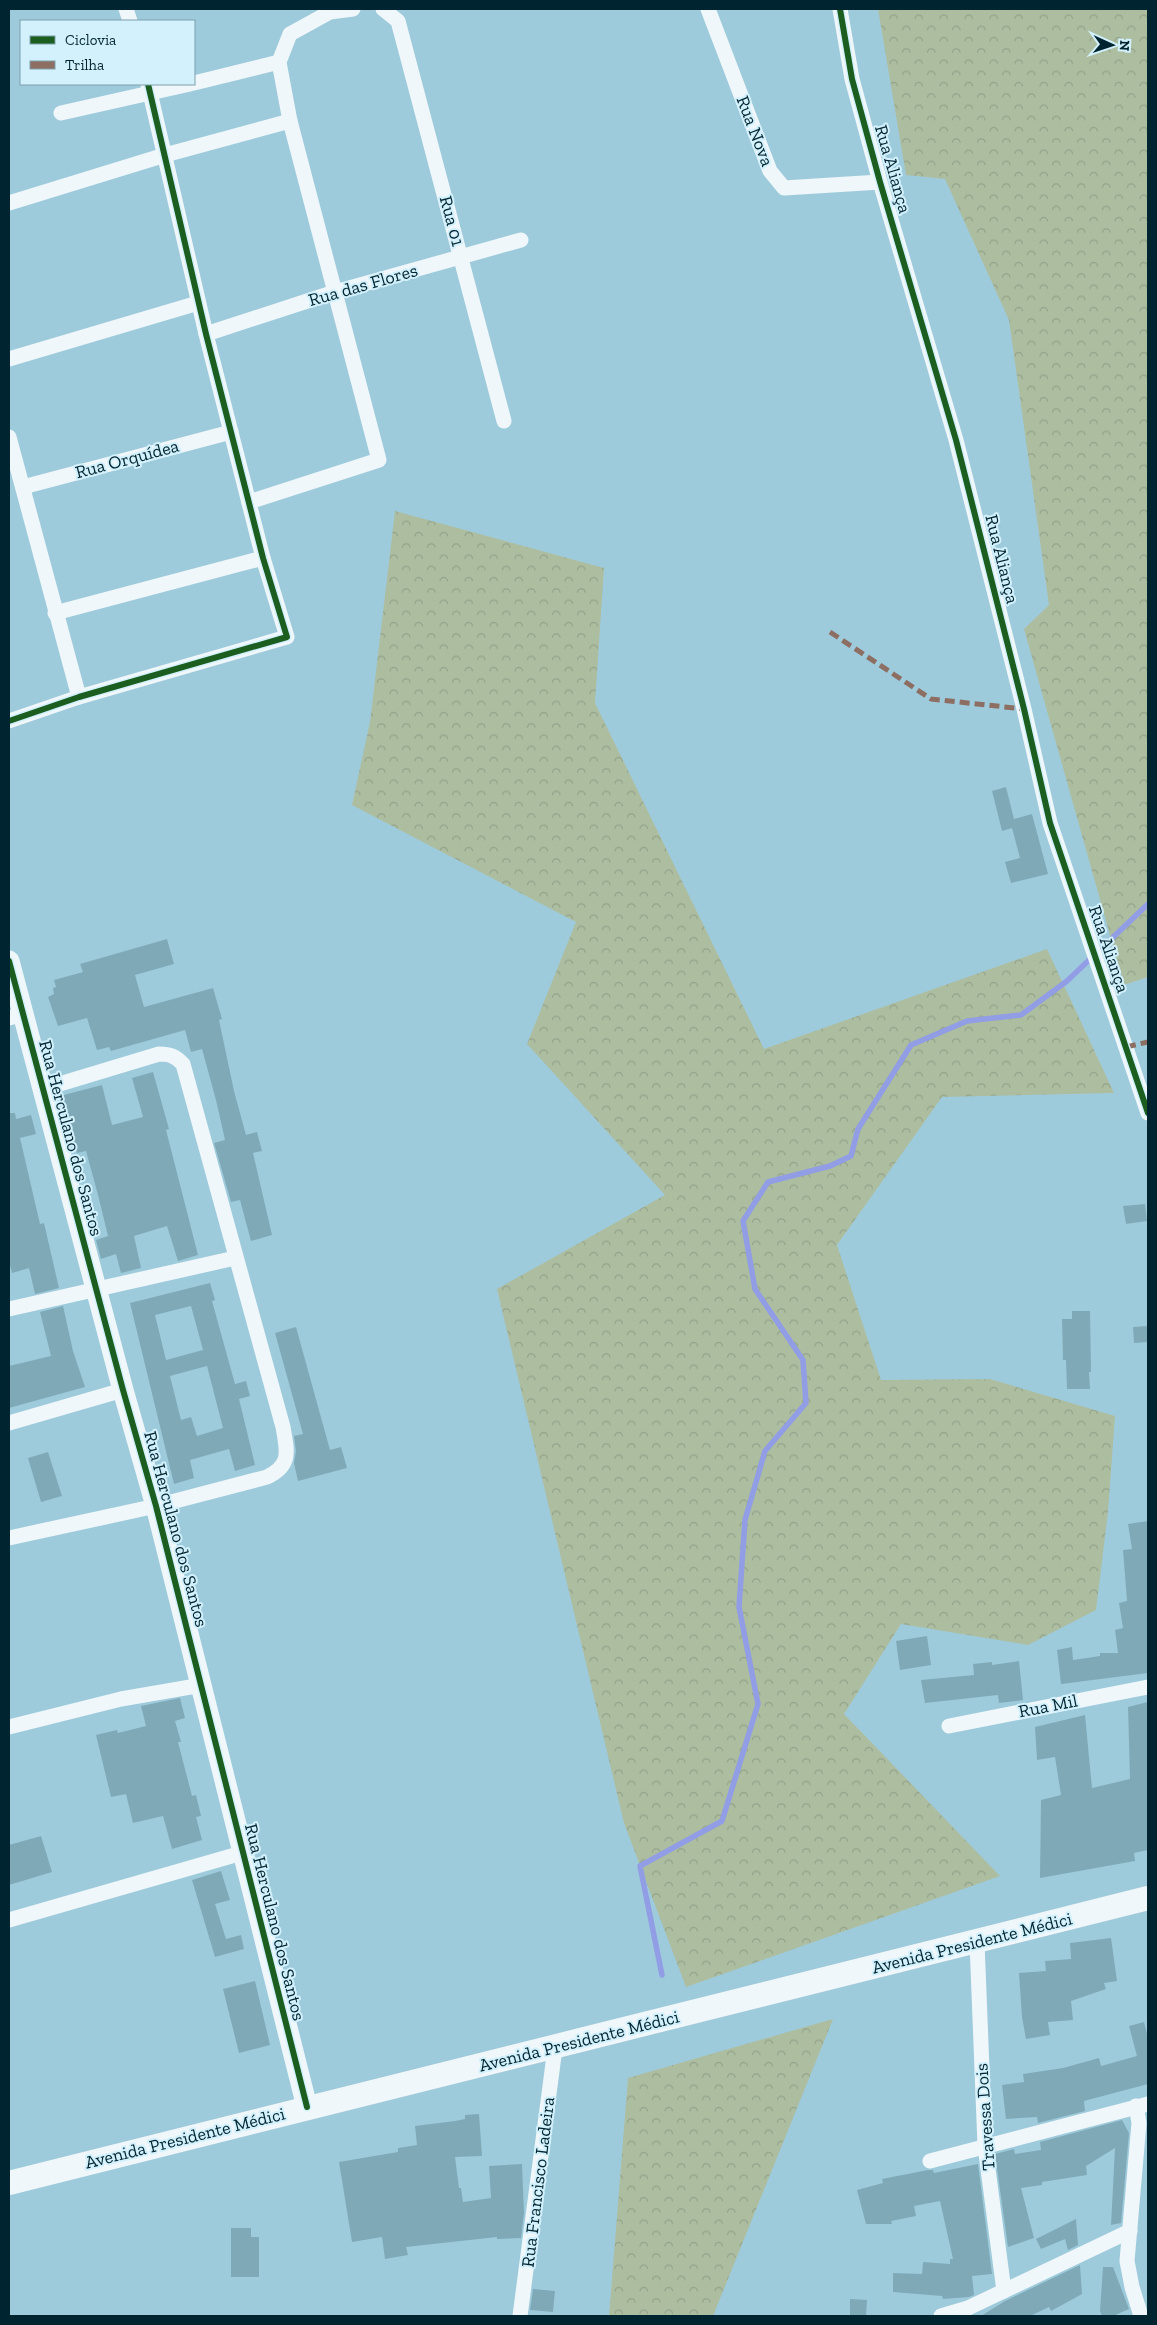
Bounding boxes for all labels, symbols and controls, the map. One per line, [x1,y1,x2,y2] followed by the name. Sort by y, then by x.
[20,20,195,85] legend
[1087,20,1137,70] north arrow
[65,31,116,49] text: Ciclovia
[1116,40,1133,52] text: N
[65,56,104,74] text: Trilha
[732,93,779,170] street label: Rua Nova
[870,122,916,216] street label: Rua Aliança
[435,193,469,249] street label: Rua 01
[306,259,420,311] street label: Rua das Flores
[73,435,182,483] street label: Rua Orquídea
[980,512,1024,606] street label: Rua Aliança
[1084,902,1134,996] street label: Rua Aliança
[34,1037,108,1239] street label: Rua Herculano dos Santos
[139,1428,213,1630] street label: Rua Herculano dos Santos
[1017,1689,1080,1722] street label: Rua Mil
[240,1821,310,2023] street label: Rua Herculano dos Santos
[870,1907,1074,1979] street label: Avenida Presidente Médici
[477,2005,681,2077] street label: Avenida Presidente Médici
[970,2063,1000,2171] street label: Travessa Dois
[517,2095,559,2269] street label: Rua Francisco Ladeira
[83,2102,287,2174] street label: Avenida Presidente Médici

